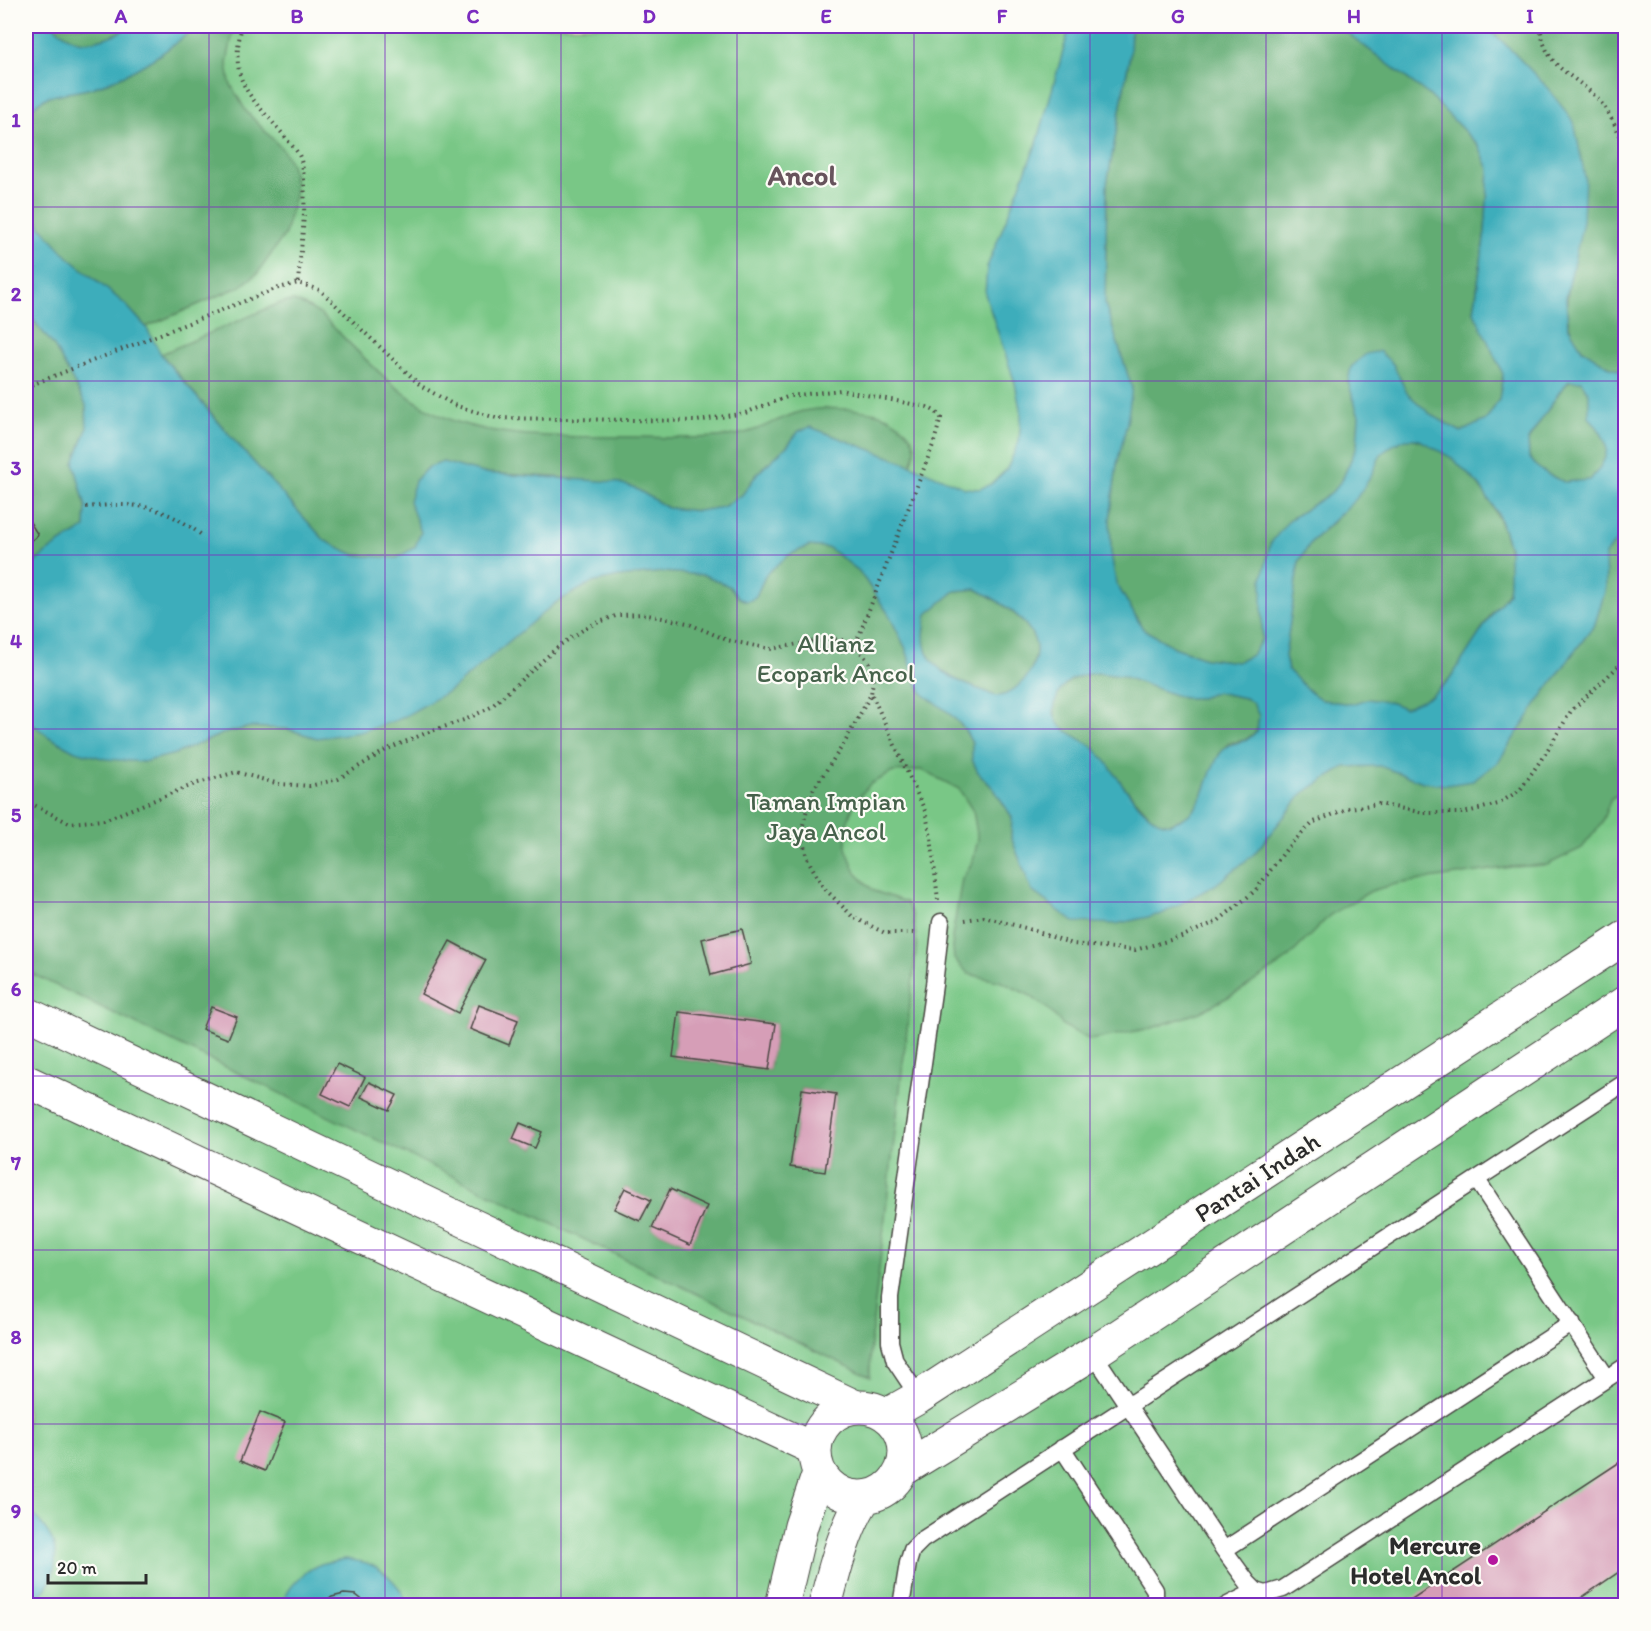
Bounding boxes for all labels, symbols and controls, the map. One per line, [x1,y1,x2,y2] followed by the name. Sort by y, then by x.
[114,4,128,28] text: A
[291,4,304,28] text: B
[467,4,480,28] text: C
[642,4,656,28] text: D
[820,4,832,28] text: E
[997,4,1008,28] text: F
[1171,4,1185,28] text: G
[1347,4,1361,28] text: H
[1526,4,1534,28] text: I
[11,108,21,132] text: 1
[767,158,836,192] district label: Ancol
[11,282,22,306] text: 2
[11,456,22,480] text: 3
[757,627,915,689] park label: Allianz Ecopark Ancol
[10,629,22,653] text: 4
[746,785,906,847] park label: Taman Impian Jaya Ancol
[11,803,22,827] text: 5
[11,977,22,1001] text: 6
[1188,1125,1326,1229] street label: Pantai Indah
[10,1151,21,1175] text: 7
[11,1325,22,1349] text: 8
[11,1499,21,1523] text: 9
[1350,1529,1482,1591] place label: Mercure Hotel Ancol
[48,1547,146,1585] scale bar
[1486,1553,1500,1567] marker: Mercure Hotel Ancol
[57,1557,97,1579] text: 20 m

